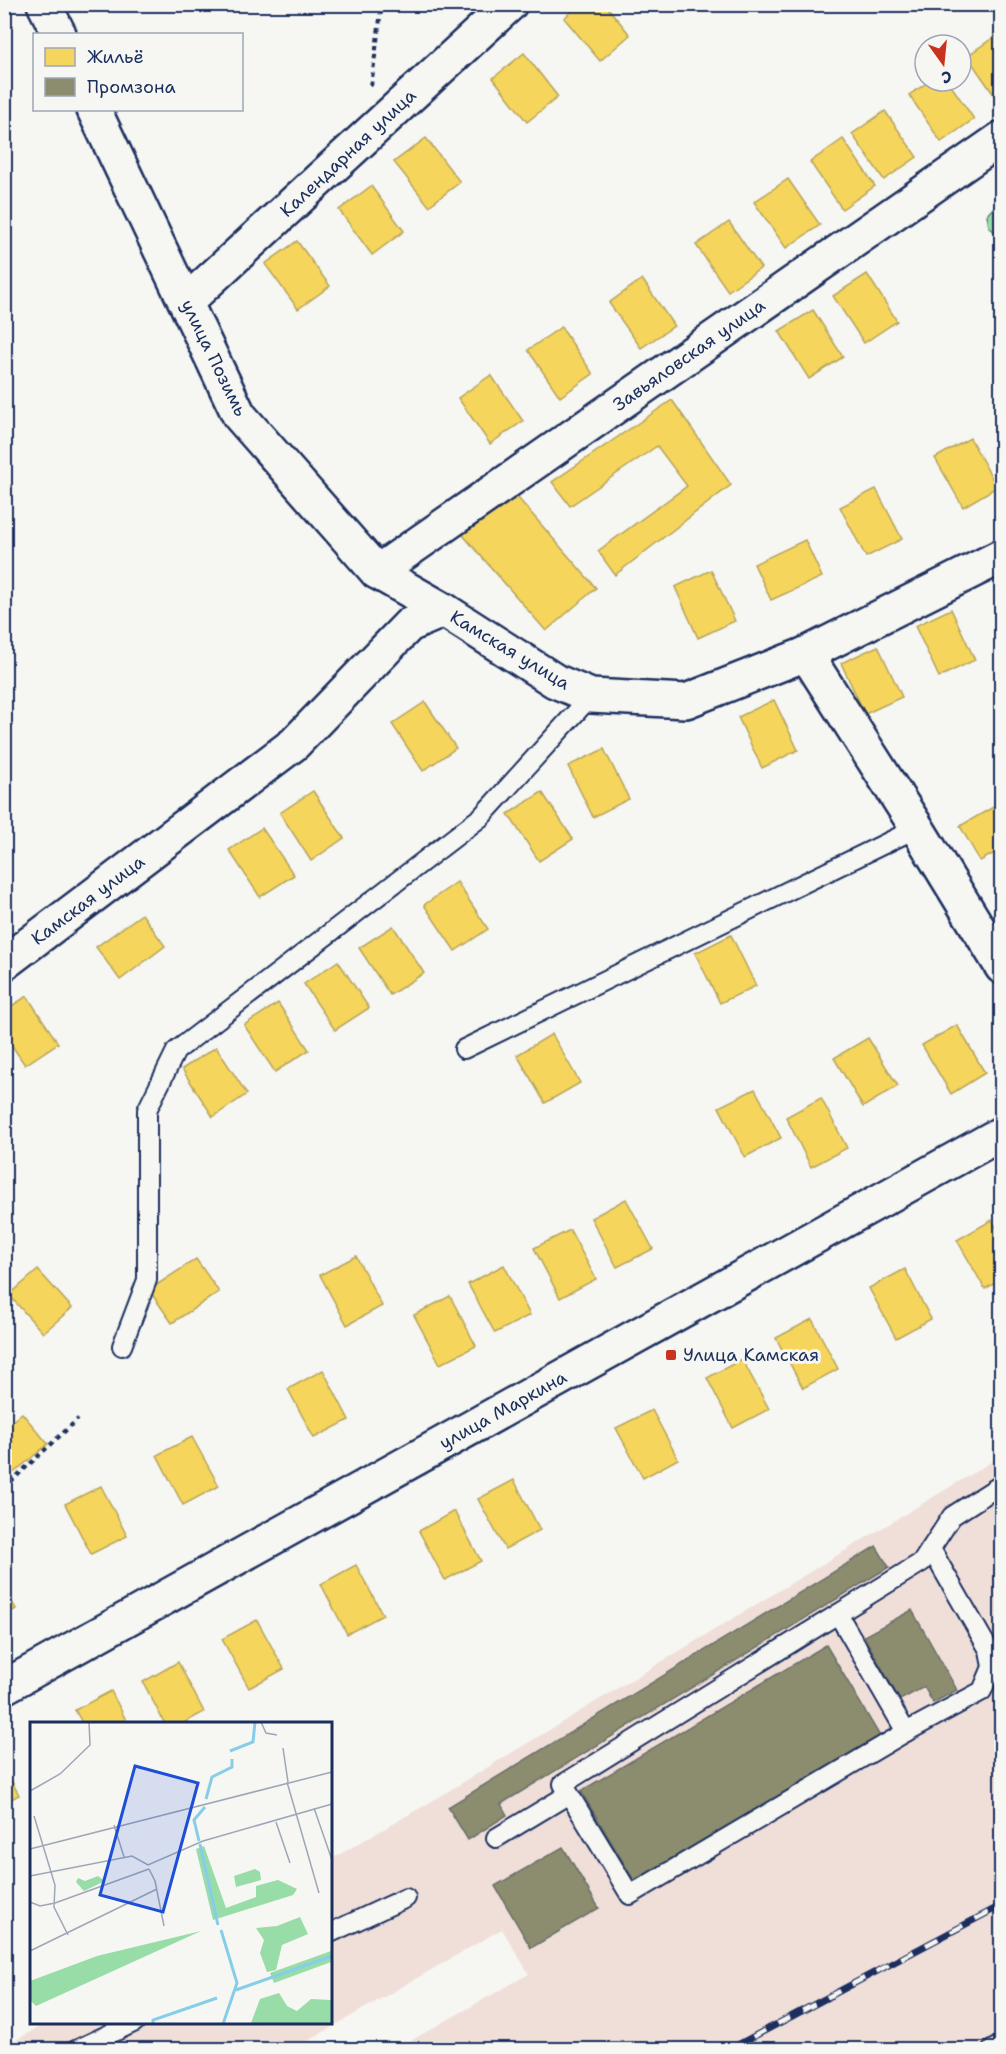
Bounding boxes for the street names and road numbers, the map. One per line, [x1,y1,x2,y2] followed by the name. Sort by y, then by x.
[275,84,421,222] street label: Календарная улица
[608,293,770,417] street label: Завьяловская улица
[175,296,253,420] street label: улица Позимь
[446,605,574,695] street label: Камская улица
[27,850,149,950] street label: Камская улица
[435,1365,571,1455] street label: улица Маркина

